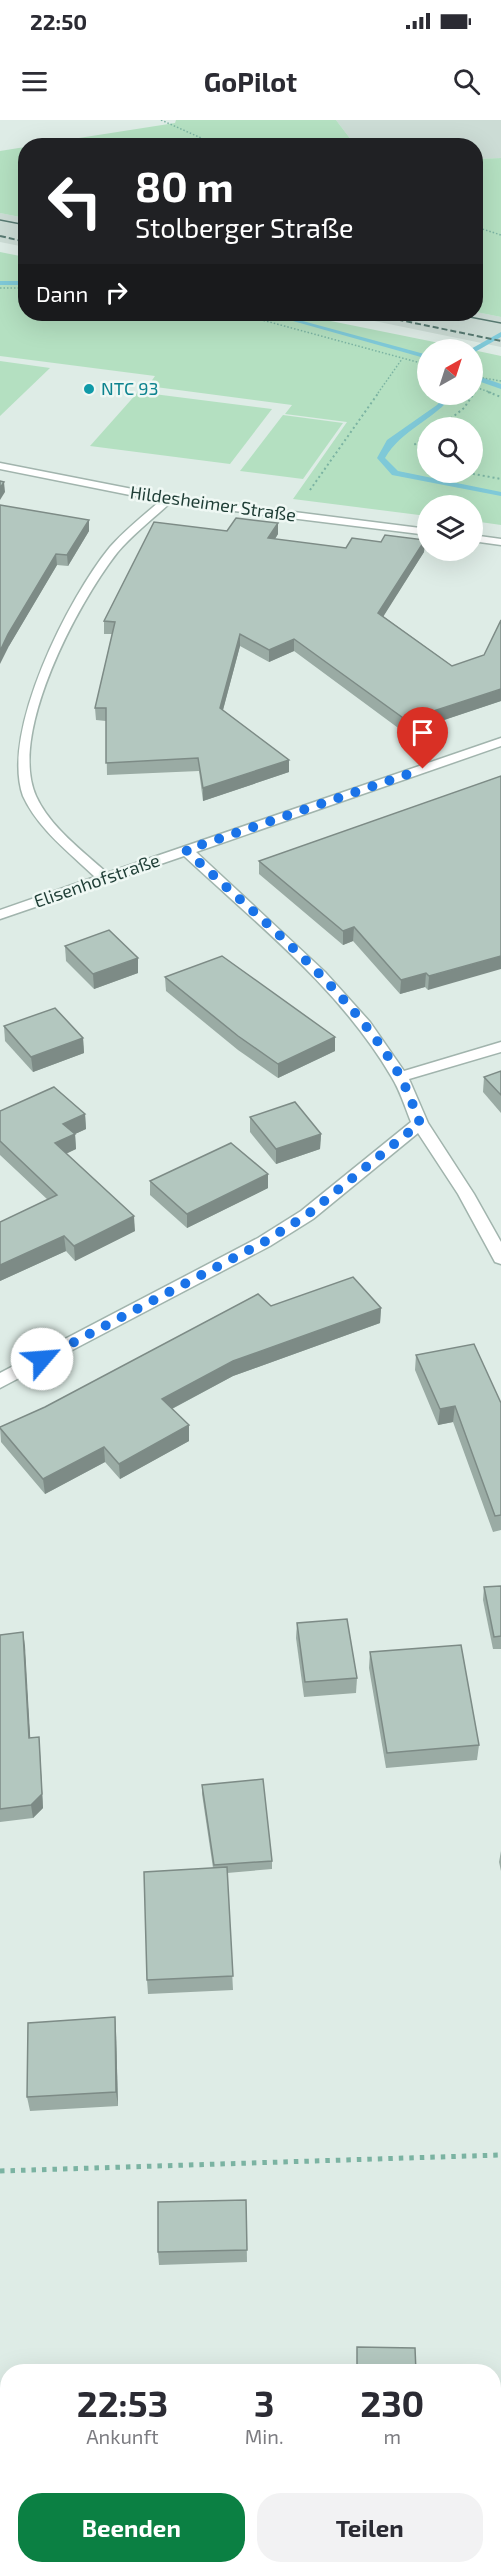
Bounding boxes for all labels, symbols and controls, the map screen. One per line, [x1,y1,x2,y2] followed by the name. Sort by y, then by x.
[30,8,87,34] text: 22:50
[18,65,51,98] icon: menu
[204,65,297,97] text: GoPilot
[450,65,483,98] icon: search
[135,160,234,210] text: 80 m
[36,162,114,240] icon: left
[135,211,354,243] text: Stolberger Straße
[100,276,133,309] icon: right
[36,280,88,306] text: Dann
[417,339,483,405] north arrow
[417,339,483,561] map controls
[101,377,158,399] place label: NTC 93
[82,382,96,396] marker: NTC 93
[417,417,483,483] button: search
[129,480,298,526] street label: Hildesheimer Straße
[417,495,483,561] button: layers
[397,707,448,769] pin
[406,716,439,749] icon: arrive
[31,848,162,912] street label: Elisenhofstraße
[10,1327,74,1391] position arrow
[77,2381,168,2424] text: 22:53
[254,2381,274,2424] text: 3
[360,2381,424,2424] text: 230
[86,2424,159,2448] text: Ankunft
[245,2424,284,2448] text: Min.
[383,2424,401,2448] text: m
[18,2493,245,2562] button: Beenden
[257,2493,483,2562] button: Teilen

